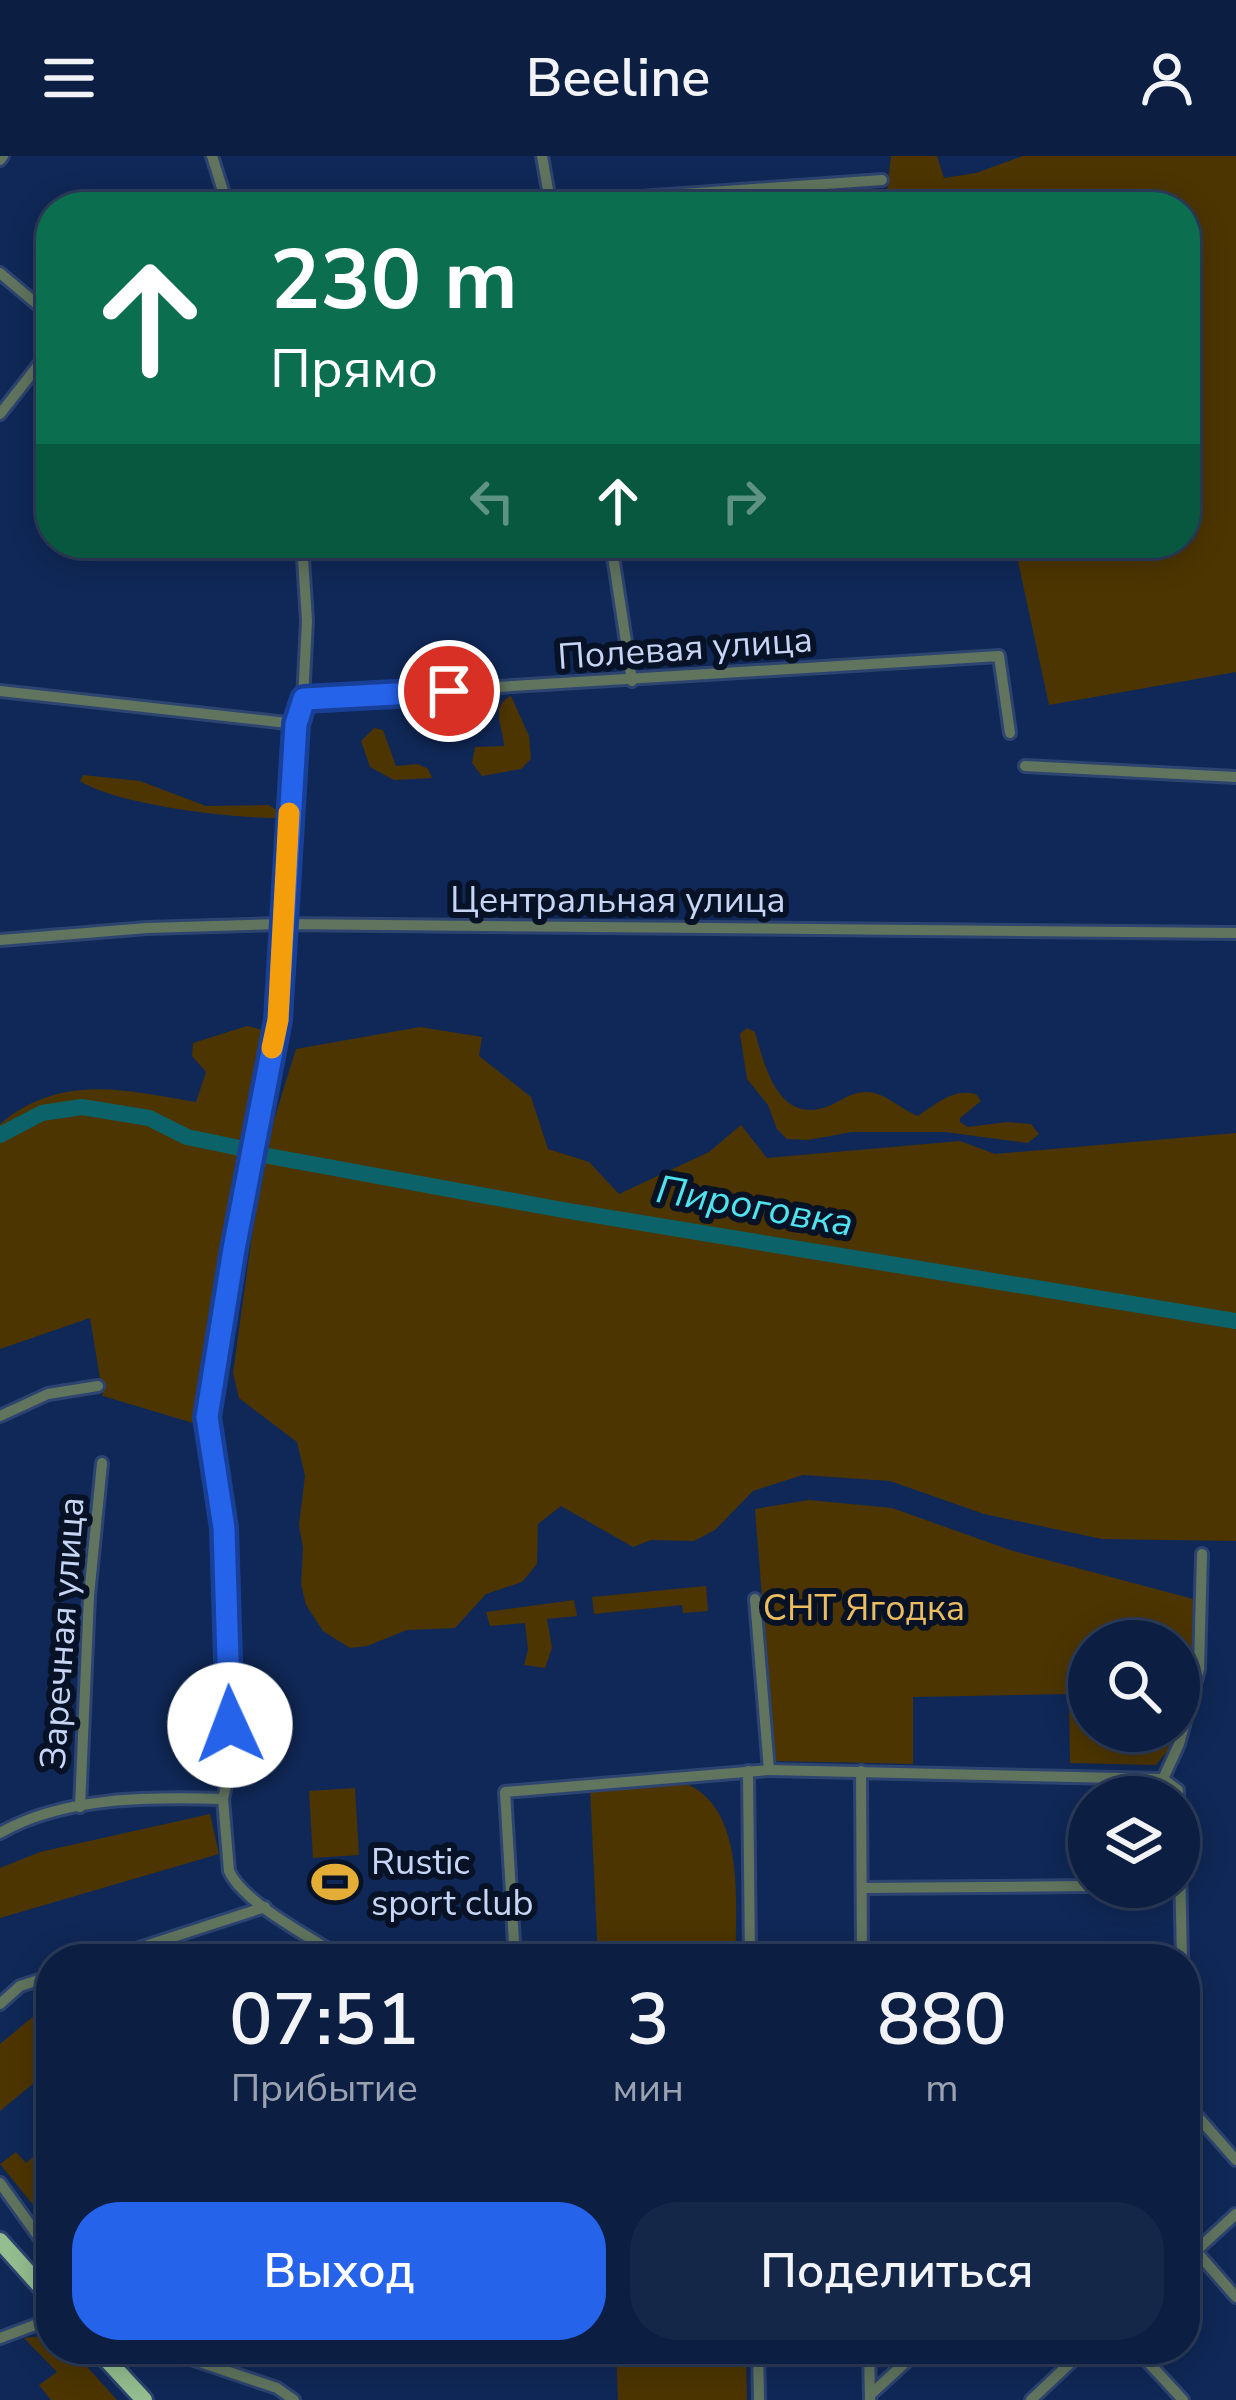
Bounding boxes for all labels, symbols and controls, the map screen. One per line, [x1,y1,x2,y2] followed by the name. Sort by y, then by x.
[526,41,710,115] text: Beeline
[36,45,102,111] icon: menu
[1134,45,1200,111] icon: person
[270,223,518,338] text: 230 m
[72,240,228,396] icon: ahead
[270,332,438,406] text: Прямо
[459,468,525,534] icon: left
[585,468,651,534] icon: ahead
[711,468,777,534] icon: right
[556,615,814,682] street label: Полевая улица
[398,640,500,742] pin
[416,658,482,724] icon: arrive
[450,876,786,925] street label: Центральная улица
[652,1163,858,1250] water label: Пироговка
[29,1495,96,1771] street label: Заречная улица
[763,1584,965,1633] park label: СНТ Ягодка
[1068,1620,1200,1908] map controls
[1068,1620,1200,1752] button: search
[167,1662,293,1788] position arrow
[1068,1776,1200,1908] button: layers
[371,1838,534,1928] place label: Rustic sport club
[310,1857,360,1907] sports icon: Rustic sport club
[229,1971,419,2069] text: 07:51
[627,1971,670,2069] text: 3
[877,1971,1007,2069] text: 880
[231,2062,418,2115] text: Прибытие
[612,2062,684,2115] text: мин
[925,2062,959,2115] text: m
[72,2202,606,2340] button: Выход
[630,2202,1164,2340] button: Поделиться

